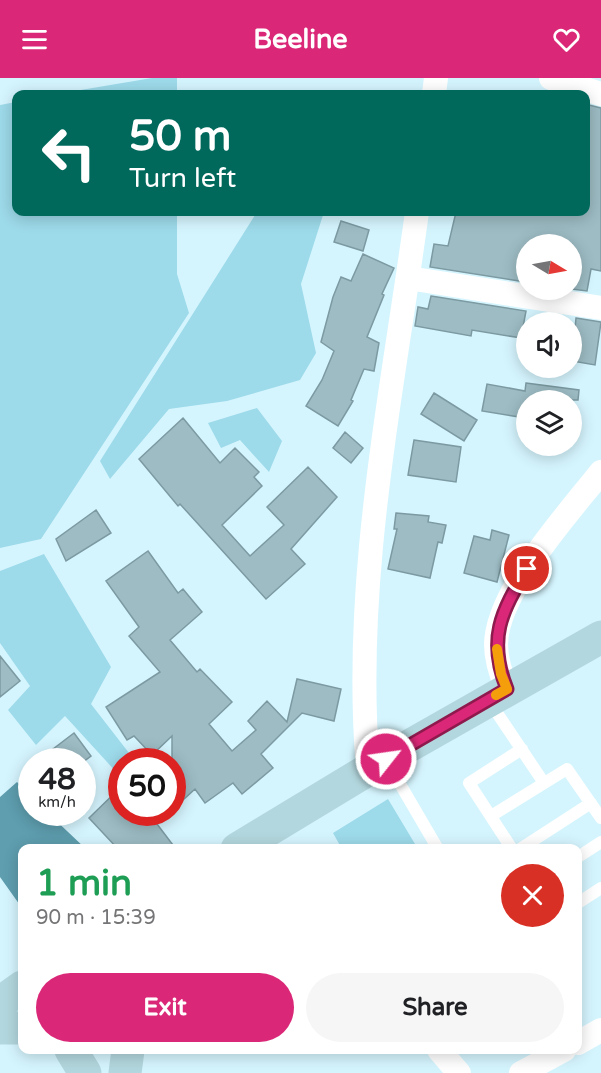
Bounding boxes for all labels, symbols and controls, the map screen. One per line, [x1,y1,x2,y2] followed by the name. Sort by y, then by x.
[18,23,51,56] icon: menu
[253,23,348,56] text: Beeline
[550,23,583,56] icon: heart
[129,111,231,162] text: 50 m
[30,114,108,192] icon: left
[129,162,236,195] text: Turn left
[516,234,582,300] north arrow
[516,234,582,456] map controls
[516,312,582,378] button: sound
[516,390,582,456] button: layers
[501,543,552,594] pin
[510,552,543,585] icon: arrive
[354,727,418,791] position arrow
[108,748,186,826] speed limit sign: 50
[38,761,76,798] text: 48
[38,793,76,811] text: km/h
[36,862,132,905] text: 1 min
[501,864,564,927] button: close
[36,906,156,930] text: 90 m · 15:39
[36,973,294,1042] button: Exit
[306,973,564,1042] button: Share

